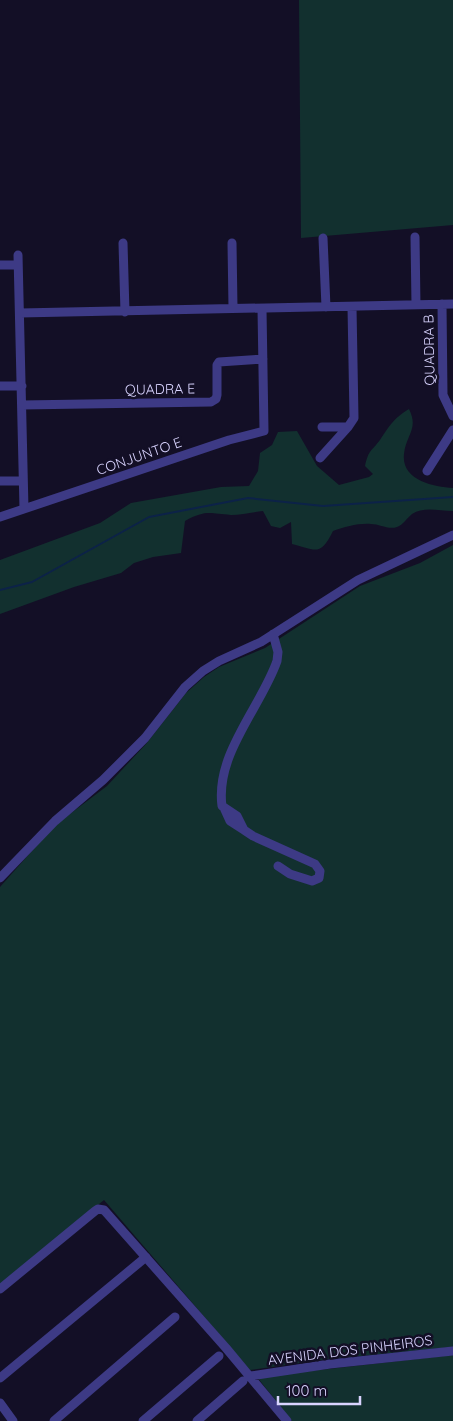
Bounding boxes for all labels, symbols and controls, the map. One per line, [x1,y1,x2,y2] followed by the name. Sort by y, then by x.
[419,314,439,386] street label: QUADRA B
[125,379,195,399] street label: QUADRA E
[94,433,184,479] street label: CONJUNTO E
[267,1331,433,1369] street label: AVENIDA DOS PINHEIROS
[278,1374,360,1406] scale bar
[286,1381,327,1400] text: 100 m

